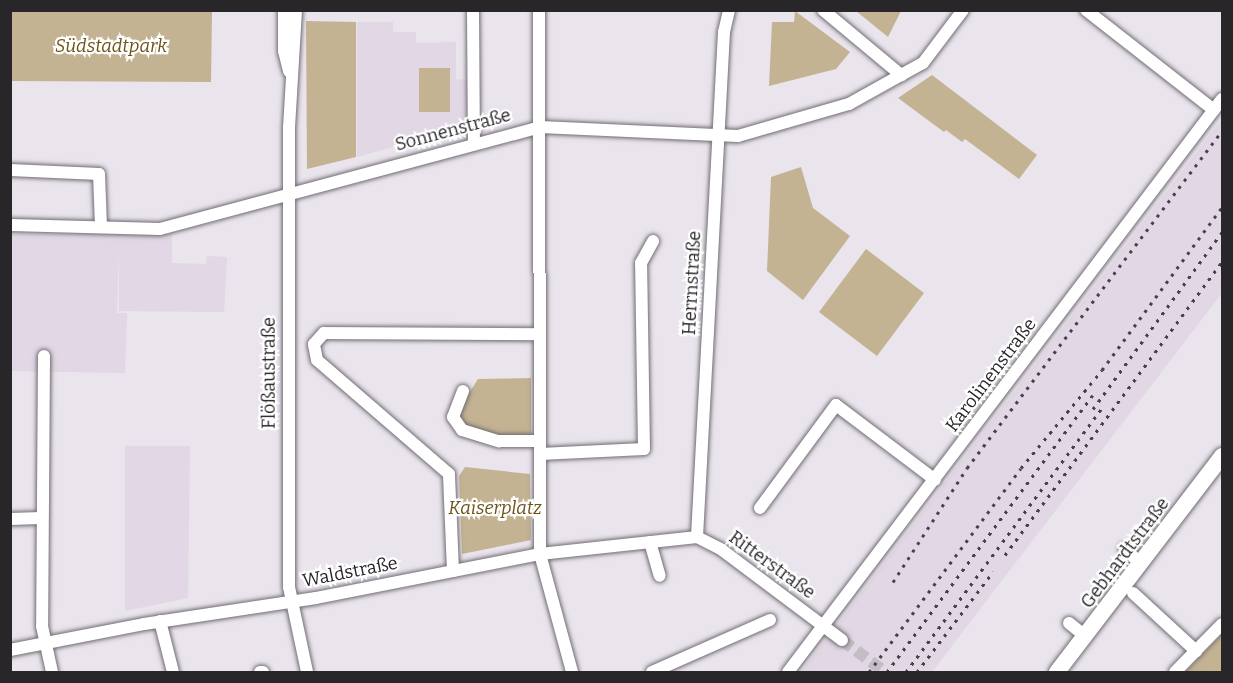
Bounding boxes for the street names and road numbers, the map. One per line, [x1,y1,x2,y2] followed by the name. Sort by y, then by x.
[393,104,513,156] street label: Sonnenstraße
[678,230,706,336] street label: Herrnstraße
[941,314,1041,436] street label: Karolinenstraße
[258,317,280,429] street label: Flößaustraße
[1076,493,1174,613] street label: Gebhardtstraße
[725,527,819,603] street label: Ritterstraße
[301,552,399,592] street label: Waldstraße

